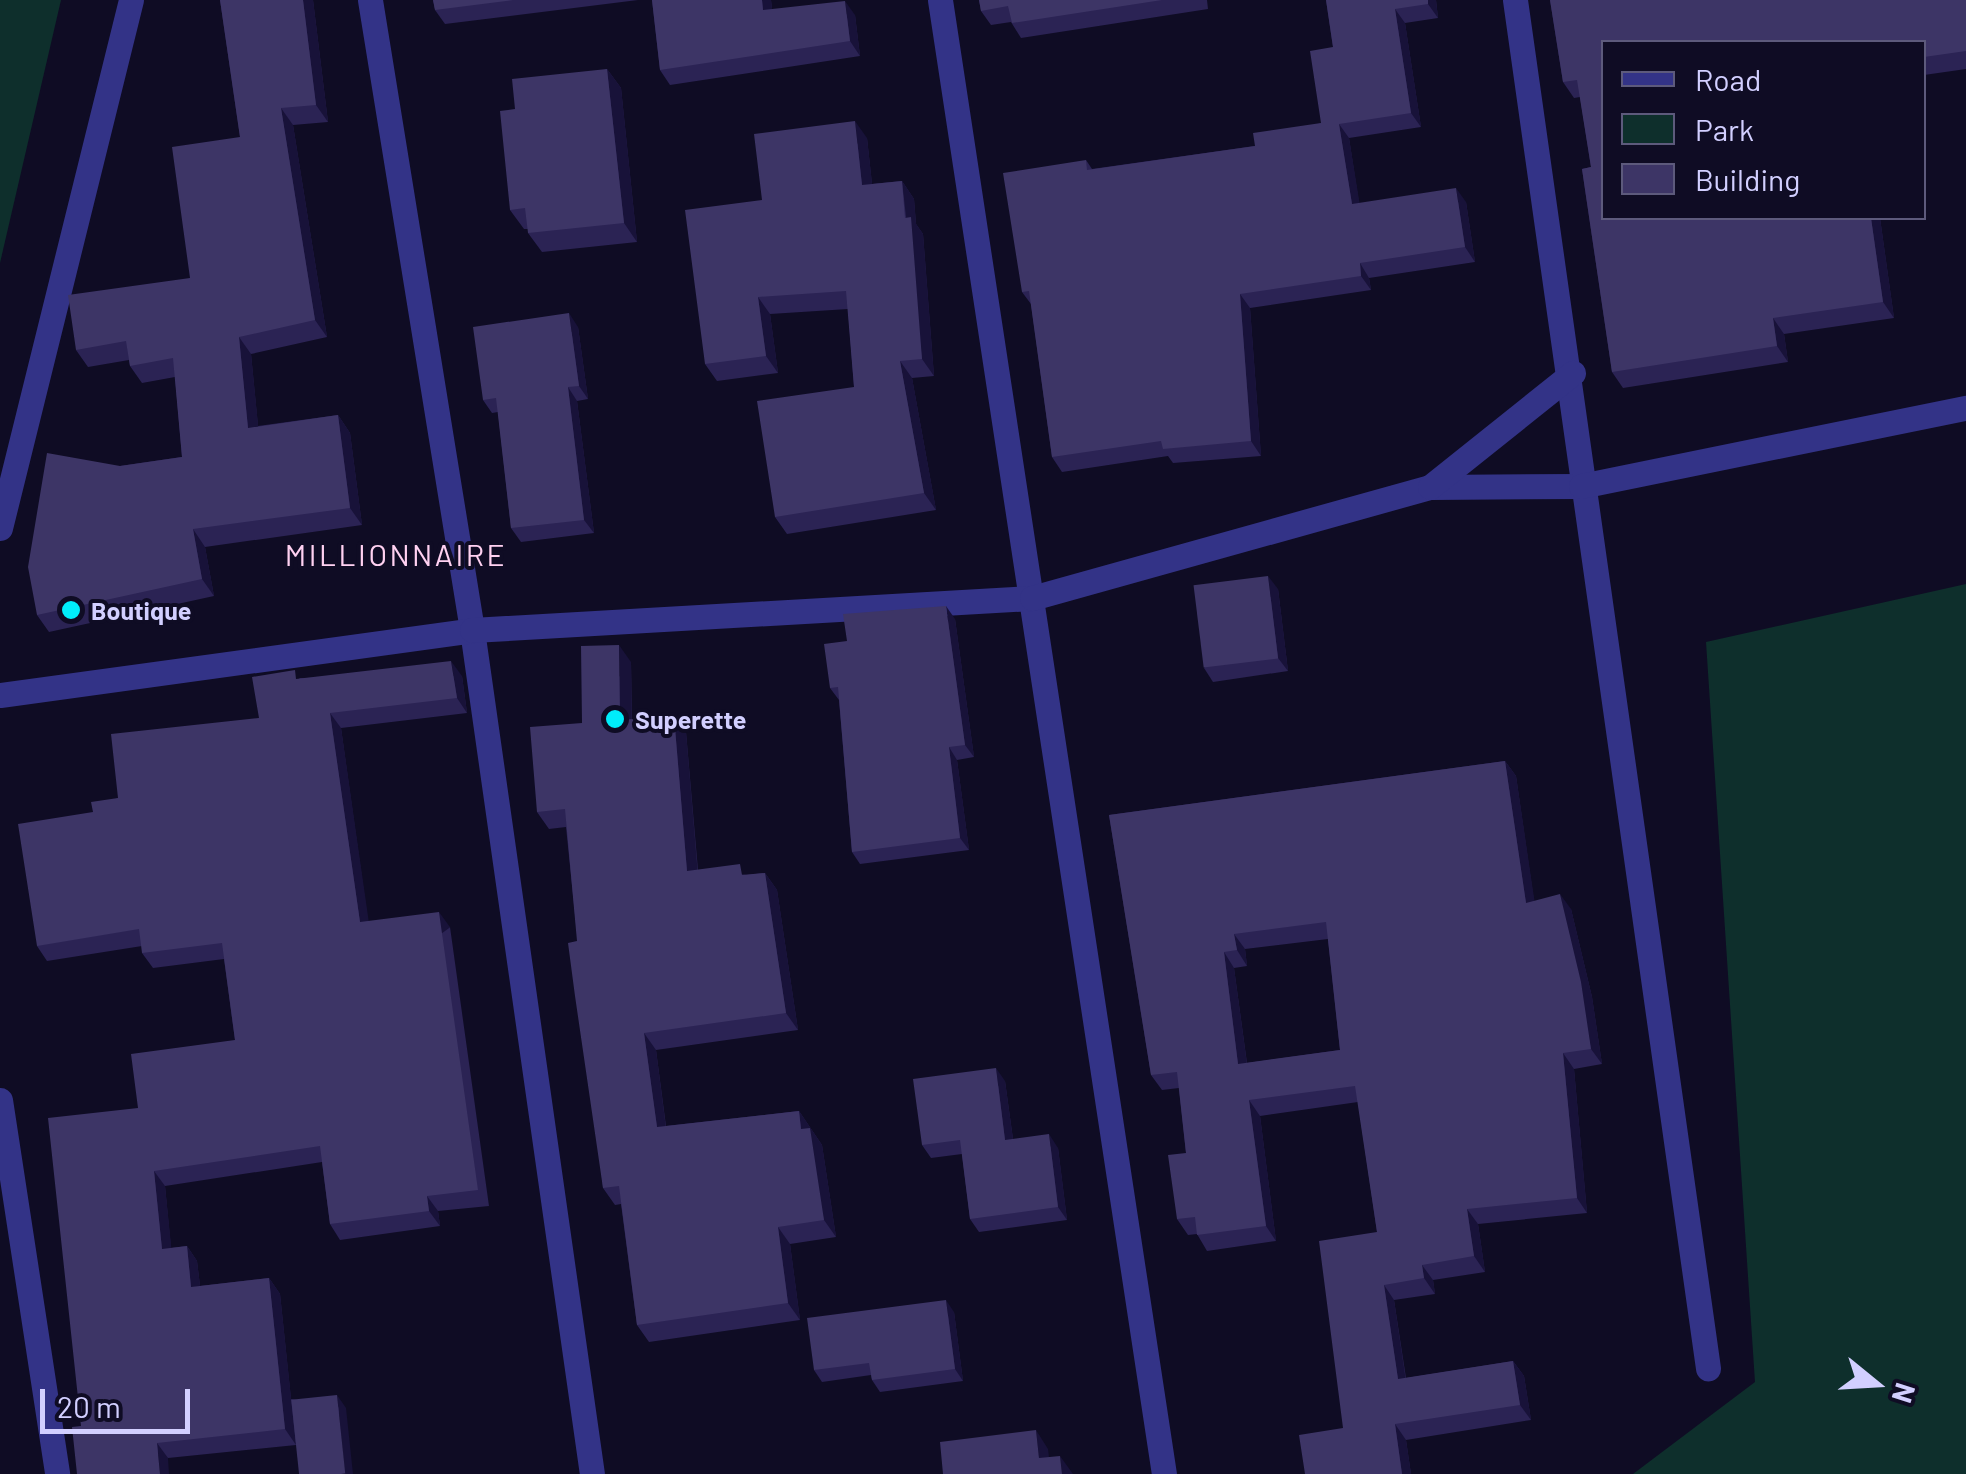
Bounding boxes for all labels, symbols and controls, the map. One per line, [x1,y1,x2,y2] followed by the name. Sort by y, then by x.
[1601,40,1926,220] legend
[1695,61,1761,97] text: Road
[1695,111,1754,147] text: Park
[1695,161,1800,197] text: Building
[285,536,507,572] district label: MILLIONNAIRE
[91,595,191,625] place label: Boutique
[60,599,82,621] marker: Boutique
[635,704,746,734] place label: Superette
[604,708,626,730] marker: Superette
[1826,1334,1926,1434] north arrow
[45,1369,195,1431] scale bar
[1885,1379,1924,1407] text: N
[57,1388,121,1424] text: 20 m

